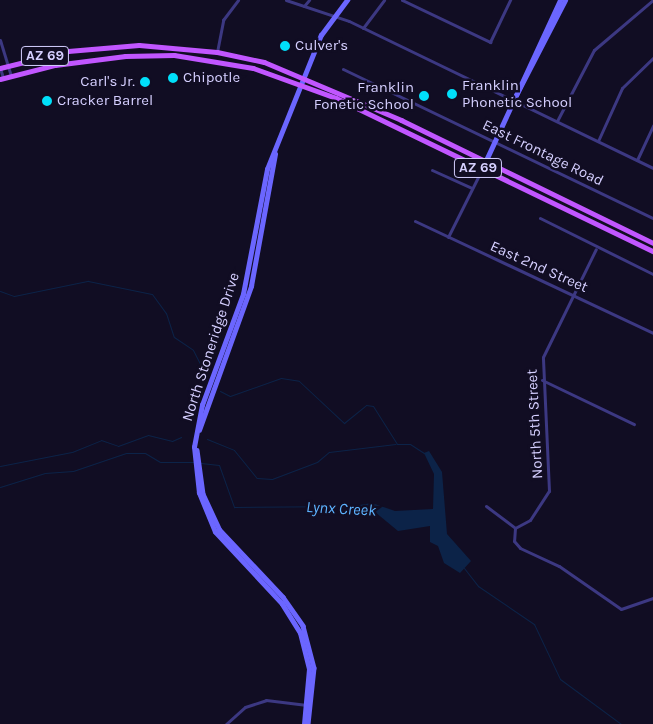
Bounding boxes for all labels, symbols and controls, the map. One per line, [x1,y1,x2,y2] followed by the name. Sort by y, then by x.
[295,37,348,55] place label: Culver's
[279,40,291,52] marker: Culver's
[20,44,70,68] road number: AZ 69
[183,69,240,87] place label: Chipotle
[167,72,179,84] marker: Chipotle
[80,73,135,91] place label: Carl's Jr.
[139,76,151,88] marker: Carl's Jr.
[462,76,572,111] place label: Franklin Phonetic School
[314,78,414,113] place label: Franklin Fonetic School
[446,88,458,100] marker: Franklin Phonetic School
[418,90,430,102] marker: Franklin Fonetic School
[57,92,153,110] place label: Cracker Barrel
[41,95,53,107] marker: Cracker Barrel
[480,116,606,190] street label: East Frontage Road
[453,156,503,180] road number: AZ 69
[487,237,591,297] street label: East 2nd Street
[178,270,244,424] street label: North Stoneridge Drive
[523,369,547,479] street label: North 5th Street
[305,498,377,520] water label: Lynx Creek

